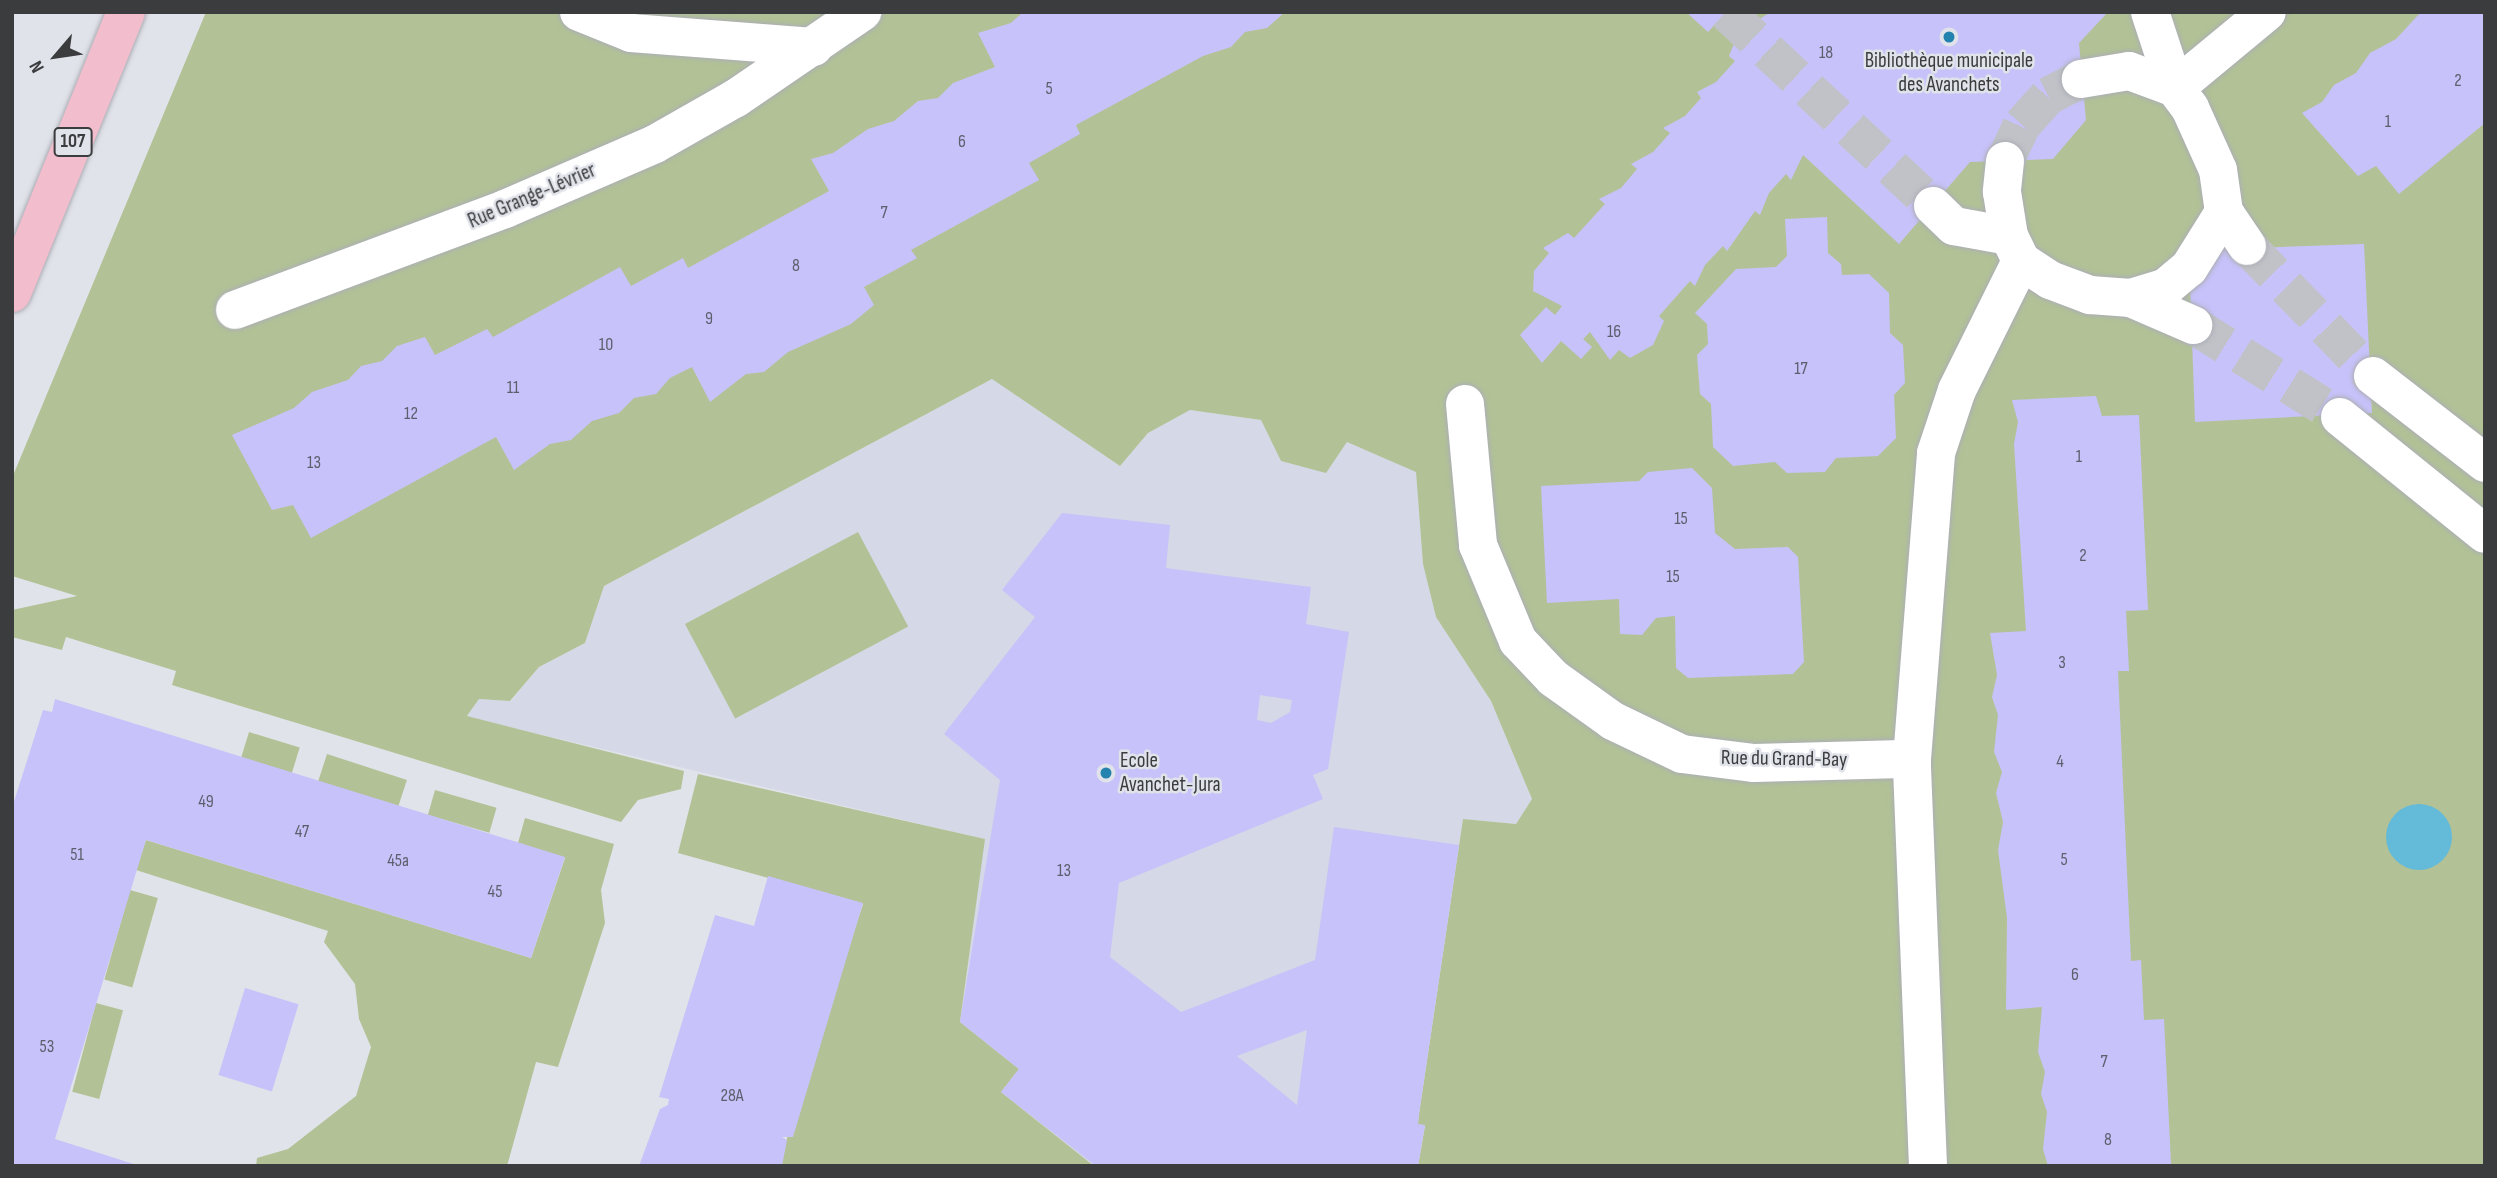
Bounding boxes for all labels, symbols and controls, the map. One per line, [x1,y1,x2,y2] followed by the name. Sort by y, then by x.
[21,21,91,91] north arrow
[1941,29,1957,45] marker: Bibliothèque municipale des Avanchets
[1819,42,1833,64] house number: 18
[1865,48,2033,98] place label: Bibliothèque municipale des Avanchets
[25,56,50,76] text: N
[2454,70,2462,92] house number: 2
[1045,78,1053,100] house number: 5
[2385,111,2391,133] house number: 1
[52,126,94,158] road number: 107
[958,131,966,153] house number: 6
[464,158,600,234] street label: Rue Grange-Lévrier
[880,202,888,224] house number: 7
[792,255,800,277] house number: 8
[705,308,713,330] house number: 9
[1607,321,1621,343] house number: 16
[599,334,613,356] house number: 10
[1794,358,1808,380] house number: 17
[507,377,519,399] house number: 11
[404,403,418,425] house number: 12
[2076,446,2082,468] house number: 1
[307,452,321,474] house number: 13
[1674,508,1688,530] house number: 15
[2079,545,2087,567] house number: 2
[1666,566,1680,588] house number: 15
[2058,652,2066,674] house number: 3
[1721,745,1847,773] street label: Rue du Grand-Bay
[1120,748,1221,798] place label: Ecole Avanchet-Jura
[2056,751,2064,773] house number: 4
[1098,765,1114,781] marker: Ecole Avanchet-Jura
[198,791,214,813] house number: 49
[295,821,309,843] house number: 47
[70,844,84,866] house number: 51
[2060,849,2068,871] house number: 5
[387,850,409,872] house number: 45a
[1057,860,1071,882] house number: 13
[488,881,502,903] house number: 45
[2071,964,2079,986] house number: 6
[40,1036,54,1058] house number: 53
[2100,1051,2108,1073] house number: 7
[720,1085,744,1107] house number: 28A
[2104,1129,2112,1151] house number: 8

